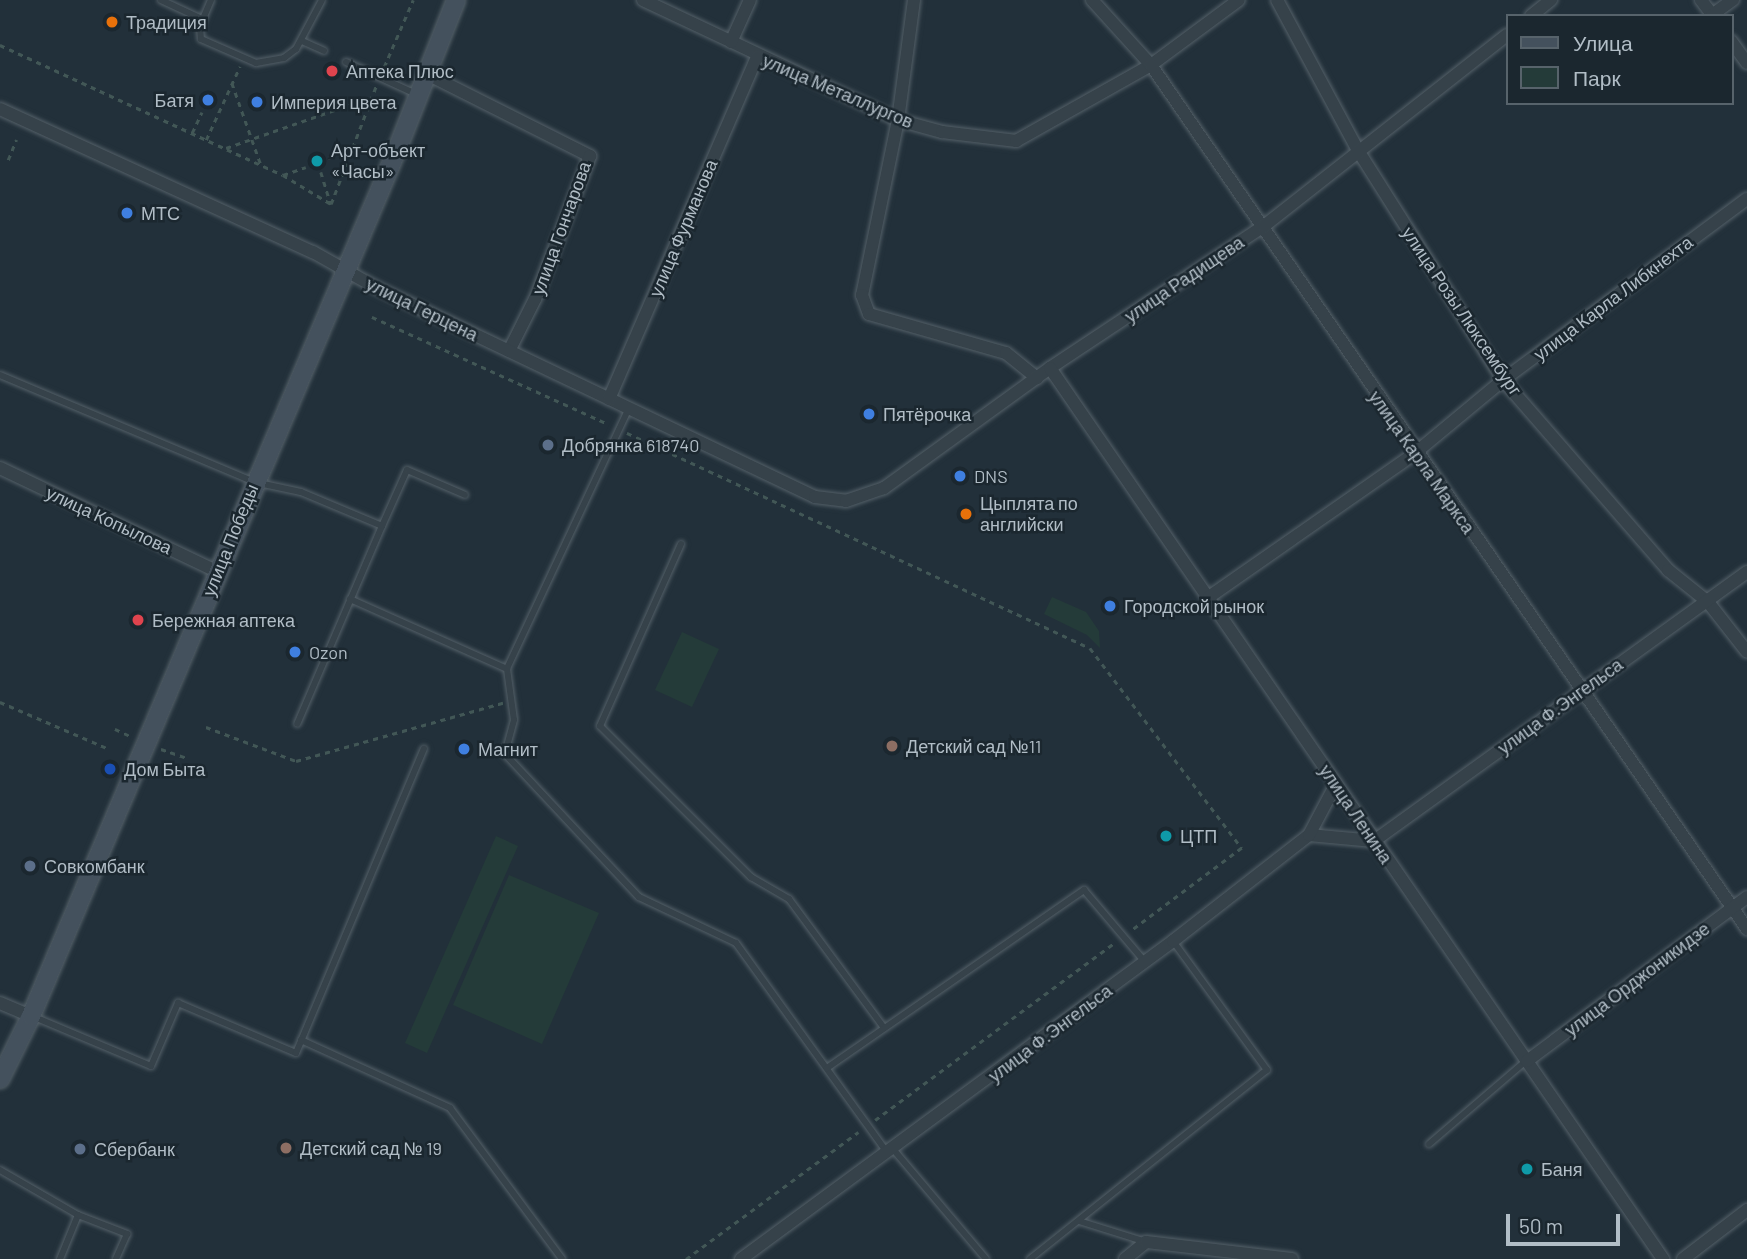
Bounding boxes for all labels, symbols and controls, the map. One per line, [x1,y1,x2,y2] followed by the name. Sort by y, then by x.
[126,11,207,33] place label: Традиция
[104,14,120,30] marker: Традиция
[1506,14,1733,105] legend
[1573,30,1633,55] text: Улица
[760,50,916,132] street label: улица Металлургов
[346,60,454,82] place label: Аптека Плюс
[324,63,340,79] marker: Аптека Плюс
[1573,65,1621,90] text: Парк
[155,89,194,111] place label: Батя
[271,91,397,113] place label: Империя цвета
[200,92,216,108] marker: Батя
[249,94,265,110] marker: Империя цвета
[331,140,425,182] place label: Арт-объект «Часы»
[309,153,325,169] marker: Арт-объект «Часы»
[644,156,722,300] street label: улица Фурманова
[527,158,595,298] street label: улица Гончарова
[141,202,180,224] place label: МТС
[119,205,135,221] marker: МТС
[1397,223,1527,399] street label: улица Розы Люксембург
[1120,231,1248,327] street label: улица Радищева
[1529,231,1697,365] street label: улица Карла Либкнехта
[363,273,481,345] street label: улица Герцена
[1365,386,1479,538] street label: улица Карла Маркса
[883,403,971,425] place label: Пятёрочка
[861,406,877,422] marker: Пятёрочка
[562,434,699,456] place label: Добрянка 618740
[540,437,556,453] marker: Добрянка 618740
[974,465,1008,487] place label: DNS
[952,468,968,484] marker: DNS
[43,481,175,559] street label: улица Копылова
[198,481,262,599] street label: улица Победы
[980,493,1078,536] place label: Цыплята по английски
[958,506,974,522] marker: Цыплята по английски
[1124,595,1264,617] place label: Городской рынок
[1102,598,1118,614] marker: Городской рынок
[152,609,295,631] place label: Бережная аптека
[130,612,146,628] marker: Бережная аптека
[309,641,348,663] place label: Ozon
[287,644,303,660] marker: Ozon
[1493,653,1627,759] street label: улица Ф.Энгельса
[906,735,1041,757] place label: Детский сад №11
[478,738,538,760] place label: Магнит
[884,738,900,754] marker: Детский сад №11
[456,741,472,757] marker: Магнит
[124,758,205,780] place label: Дом Быта
[1315,760,1397,868] street label: улица Ленина
[102,761,118,777] marker: Дом Быта
[1180,825,1217,847] place label: ЦТП
[1158,828,1174,844] marker: ЦТП
[44,855,145,877] place label: Совкомбанк
[22,858,38,874] marker: Совкомбанк
[1560,917,1714,1041] street label: улица Орджоникидзе
[984,980,1116,1086] street label: улица Ф.Энгельса
[300,1137,442,1159] place label: Детский сад № 19
[94,1138,175,1160] place label: Сбербанк
[278,1140,294,1156] marker: Детский сад № 19
[72,1141,88,1157] marker: Сбербанк
[1541,1158,1583,1180] place label: Баня
[1519,1161,1535,1177] marker: Баня
[1509,1200,1623,1244] scale bar
[1519,1213,1563,1238] text: 50 m

